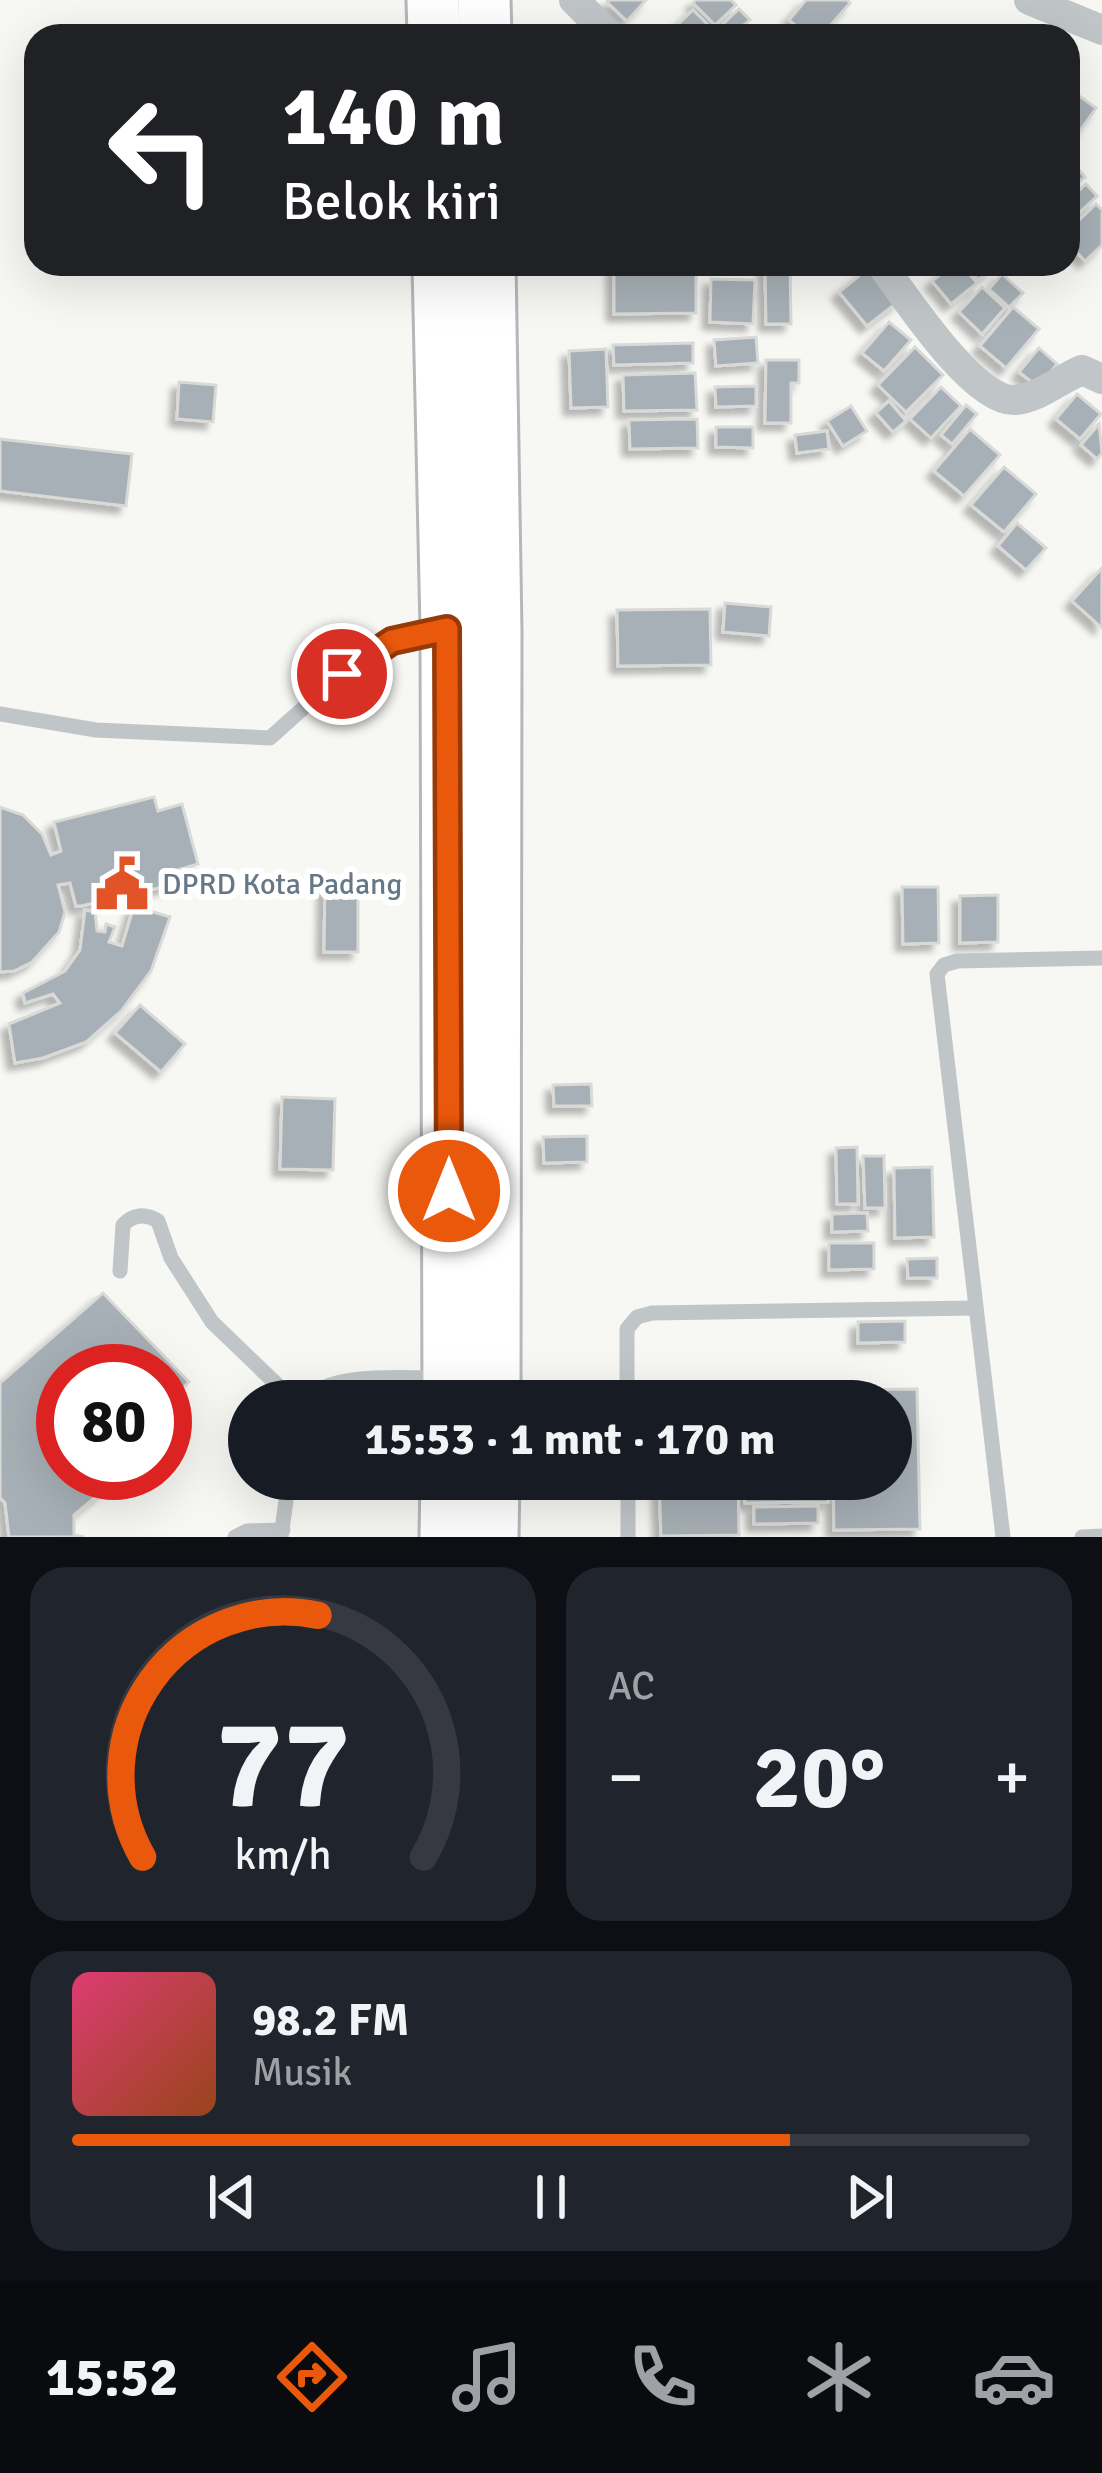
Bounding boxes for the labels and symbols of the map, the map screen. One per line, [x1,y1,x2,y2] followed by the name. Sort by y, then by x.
[291,623,393,725] pin
[93,855,151,913] public building icon: DPRD Kota Padang
[162,866,402,903] place label: DPRD Kota Padang
[386,1128,512,1254] position arrow
[36,1344,192,1500] speed limit sign: 80

